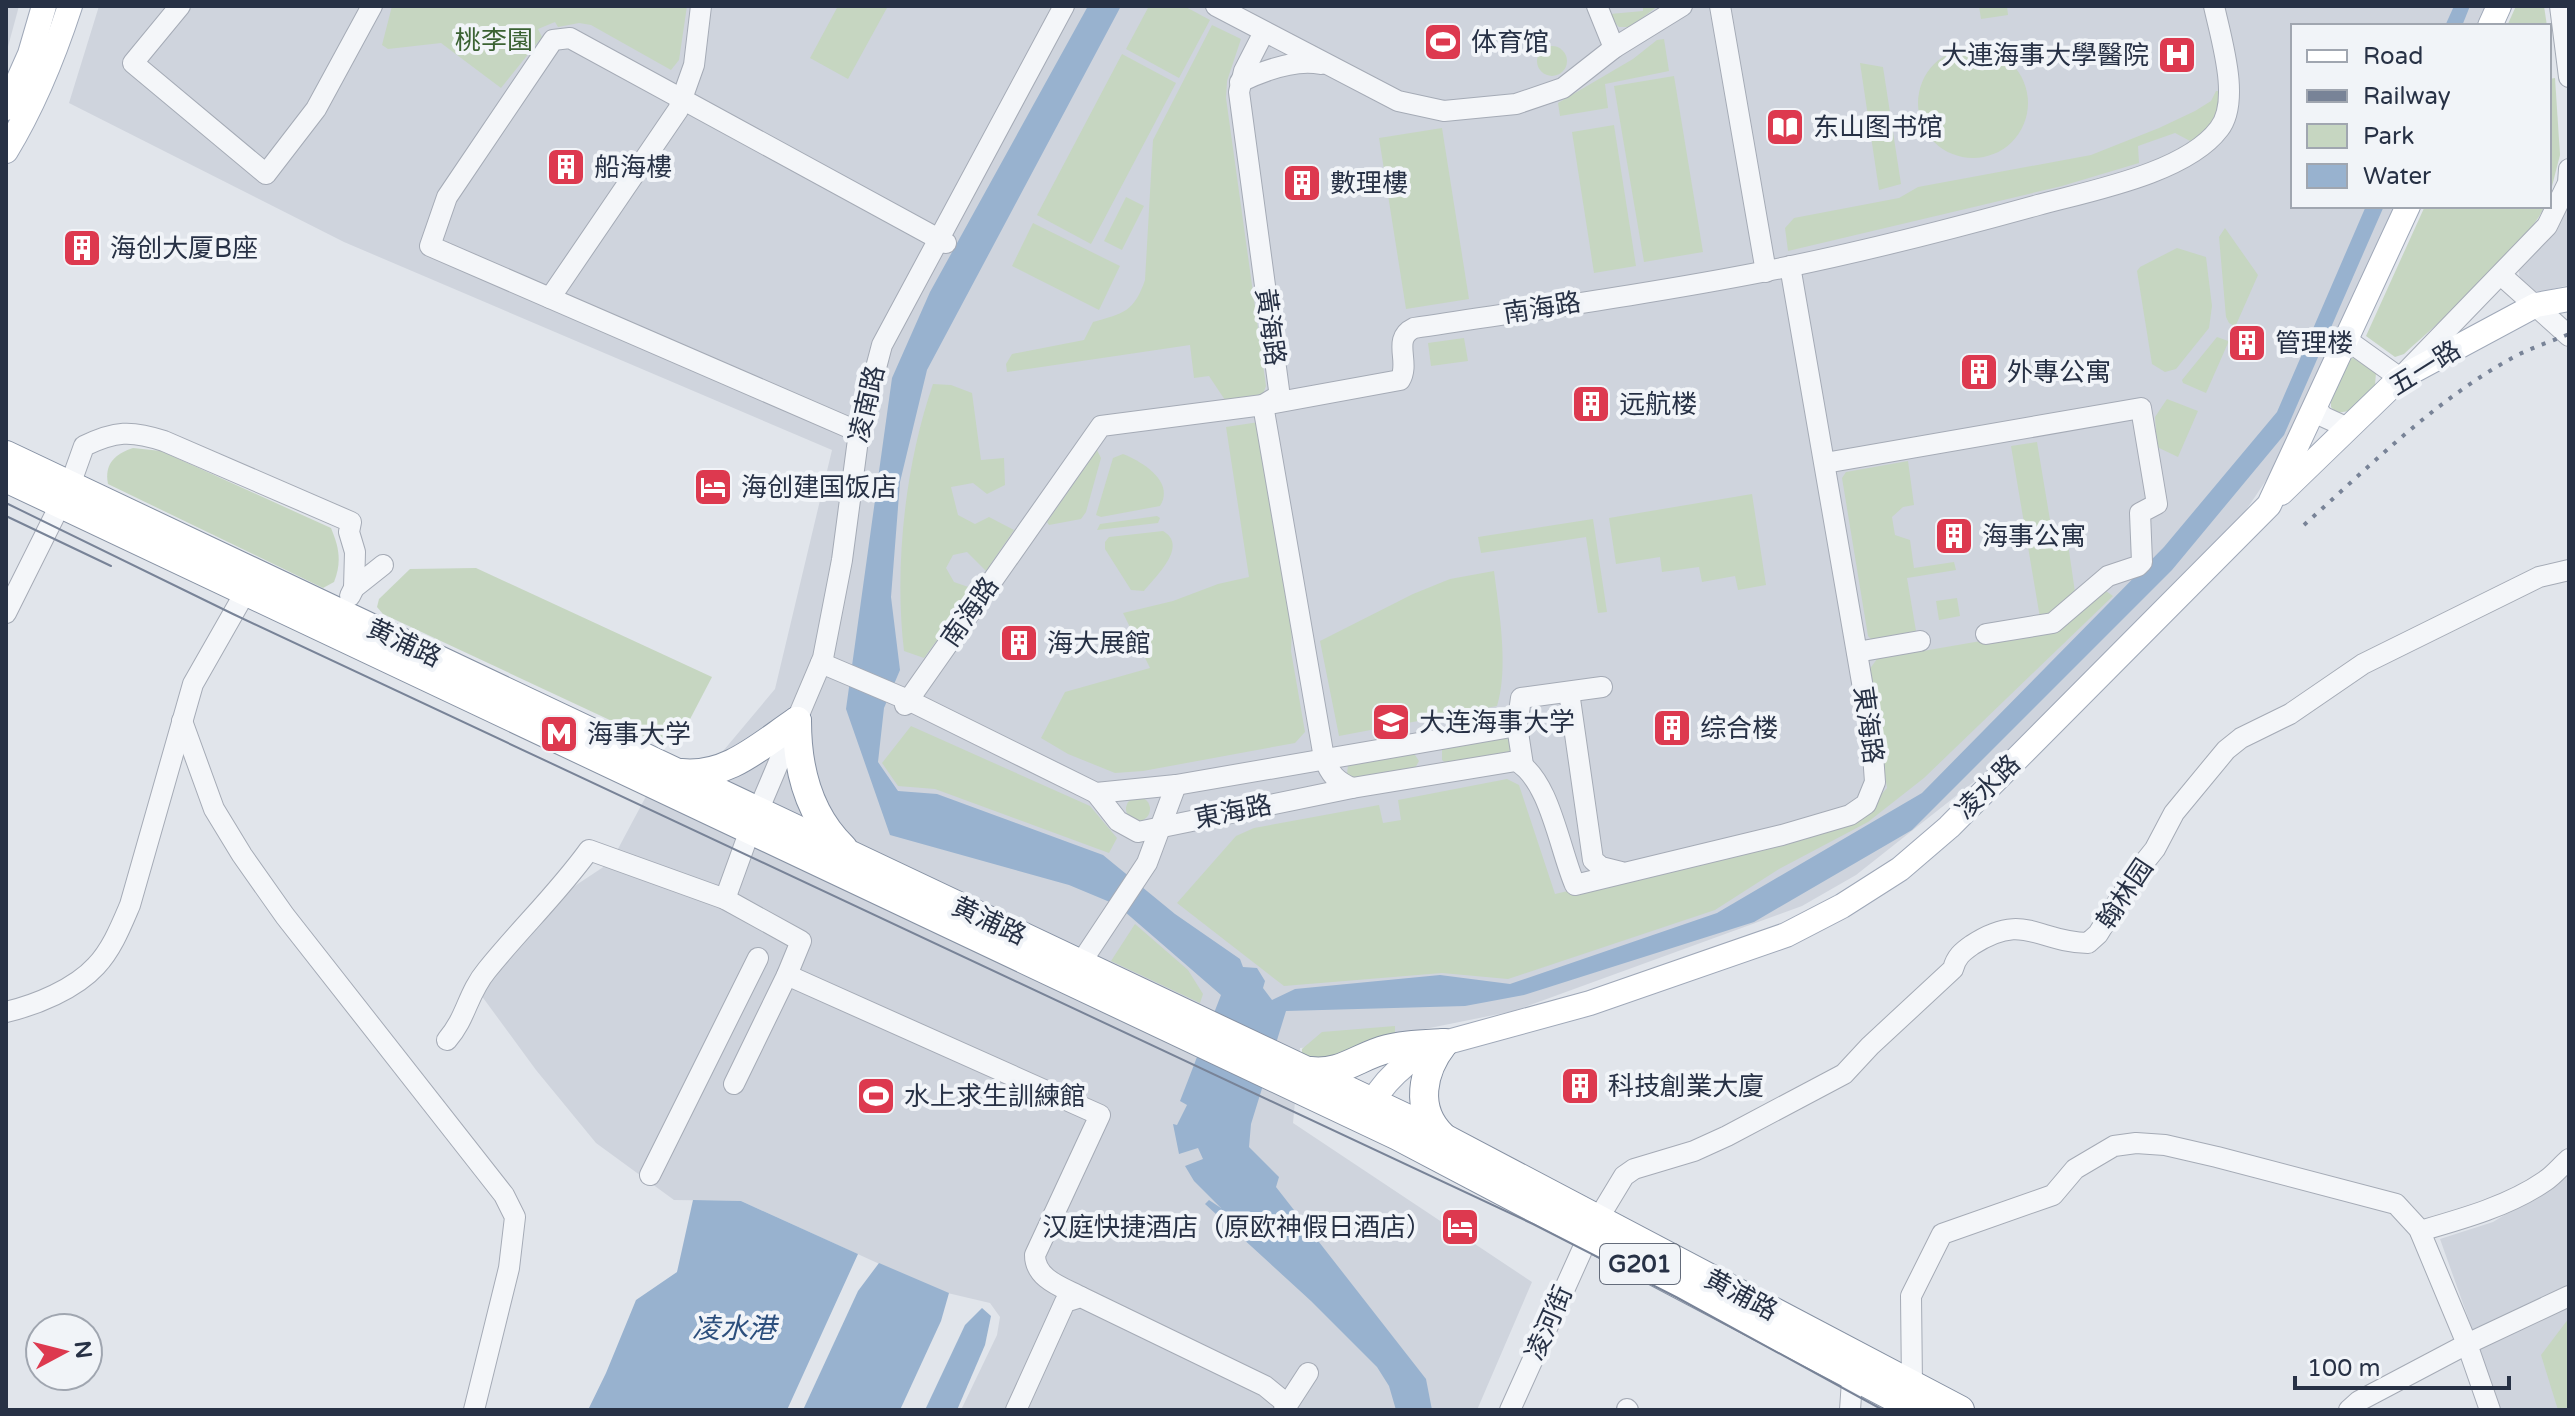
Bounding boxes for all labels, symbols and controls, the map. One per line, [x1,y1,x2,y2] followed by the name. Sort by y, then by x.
[1422,21,1464,63] sports icon: 体育馆
[2291,24,2551,208] legend
[455,25,533,56] park label: 桃李園
[1471,27,1549,58] place label: 体育馆
[2156,34,2198,76] hospital icon: 大連海事大學醫院
[1941,40,2149,71] place label: 大連海事大學醫院
[2363,42,2423,71] text: Road
[2363,82,2451,111] text: Railway
[1764,106,1806,148] library icon: 东山图书馆
[1813,112,1943,143] place label: 东山图书馆
[2363,122,2414,151] text: Park
[545,146,587,188] building icon: 船海樓
[594,152,672,183] place label: 船海樓
[1281,162,1323,204] building icon: 數理樓
[2363,162,2432,191] text: Water
[1330,168,1408,199] place label: 數理樓
[61,227,103,269] building icon: 海创大厦B座
[110,233,258,264] place label: 海创大厦B座
[1249,286,1291,368] street label: 黃海路
[1501,287,1583,329] street label: 南海路
[2226,322,2268,364] building icon: 管理楼
[2275,328,2353,359] place label: 管理楼
[2384,334,2466,402] street label: 五一路
[1958,351,2000,393] building icon: 外專公寓
[2007,357,2111,388] place label: 外專公寓
[843,363,891,445] street label: 凌南路
[1570,383,1612,425] building icon: 远航楼
[1619,389,1697,420] place label: 远航楼
[692,466,734,508] hotel icon: 海创建国饭店
[741,472,897,503] place label: 海创建国饭店
[1933,515,1975,557] building icon: 海事公寓
[1982,521,2086,552] place label: 海事公寓
[935,571,1005,653] street label: 南海路
[362,612,446,674] street label: 黄浦路
[998,622,1040,664] building icon: 海大展館
[1047,628,1151,659] place label: 海大展館
[1847,684,1889,766] street label: 東海路
[1370,701,1412,743] school or university icon: 大连海事大学
[1419,707,1575,738] place label: 大连海事大学
[1651,707,1693,749] building icon: 综合楼
[538,713,580,755] metro station icon: 海事大学
[1700,713,1778,744] place label: 综合楼
[587,719,691,750] place label: 海事大学
[1949,748,2027,826] street label: 凌水路
[1192,789,1274,835] street label: 東海路
[2090,853,2160,935] street label: 翰林园
[947,890,1031,952] street label: 黄浦路
[1559,1065,1601,1107] building icon: 科技創業大廈
[1608,1071,1764,1102] place label: 科技創業大廈
[855,1075,897,1117] sports icon: 水上求生訓練館
[904,1081,1086,1112] place label: 水上求生訓練館
[1439,1206,1481,1248] hotel icon: 汉庭快捷酒店（原欧神假日酒店）
[1042,1212,1432,1243] place label: 汉庭快捷酒店（原欧神假日酒店）
[1600,1244,1680,1284] road number: G201
[1699,1263,1783,1327] street label: 黄浦路
[1519,1281,1579,1365] street label: 凌河街
[24,1312,104,1392] north arrow
[692,1312,780,1346] water label: 凌水港
[69,1339,97,1360] text: N
[2295,1340,2509,1390] scale bar
[2307,1354,2381,1383] text: 100 m

